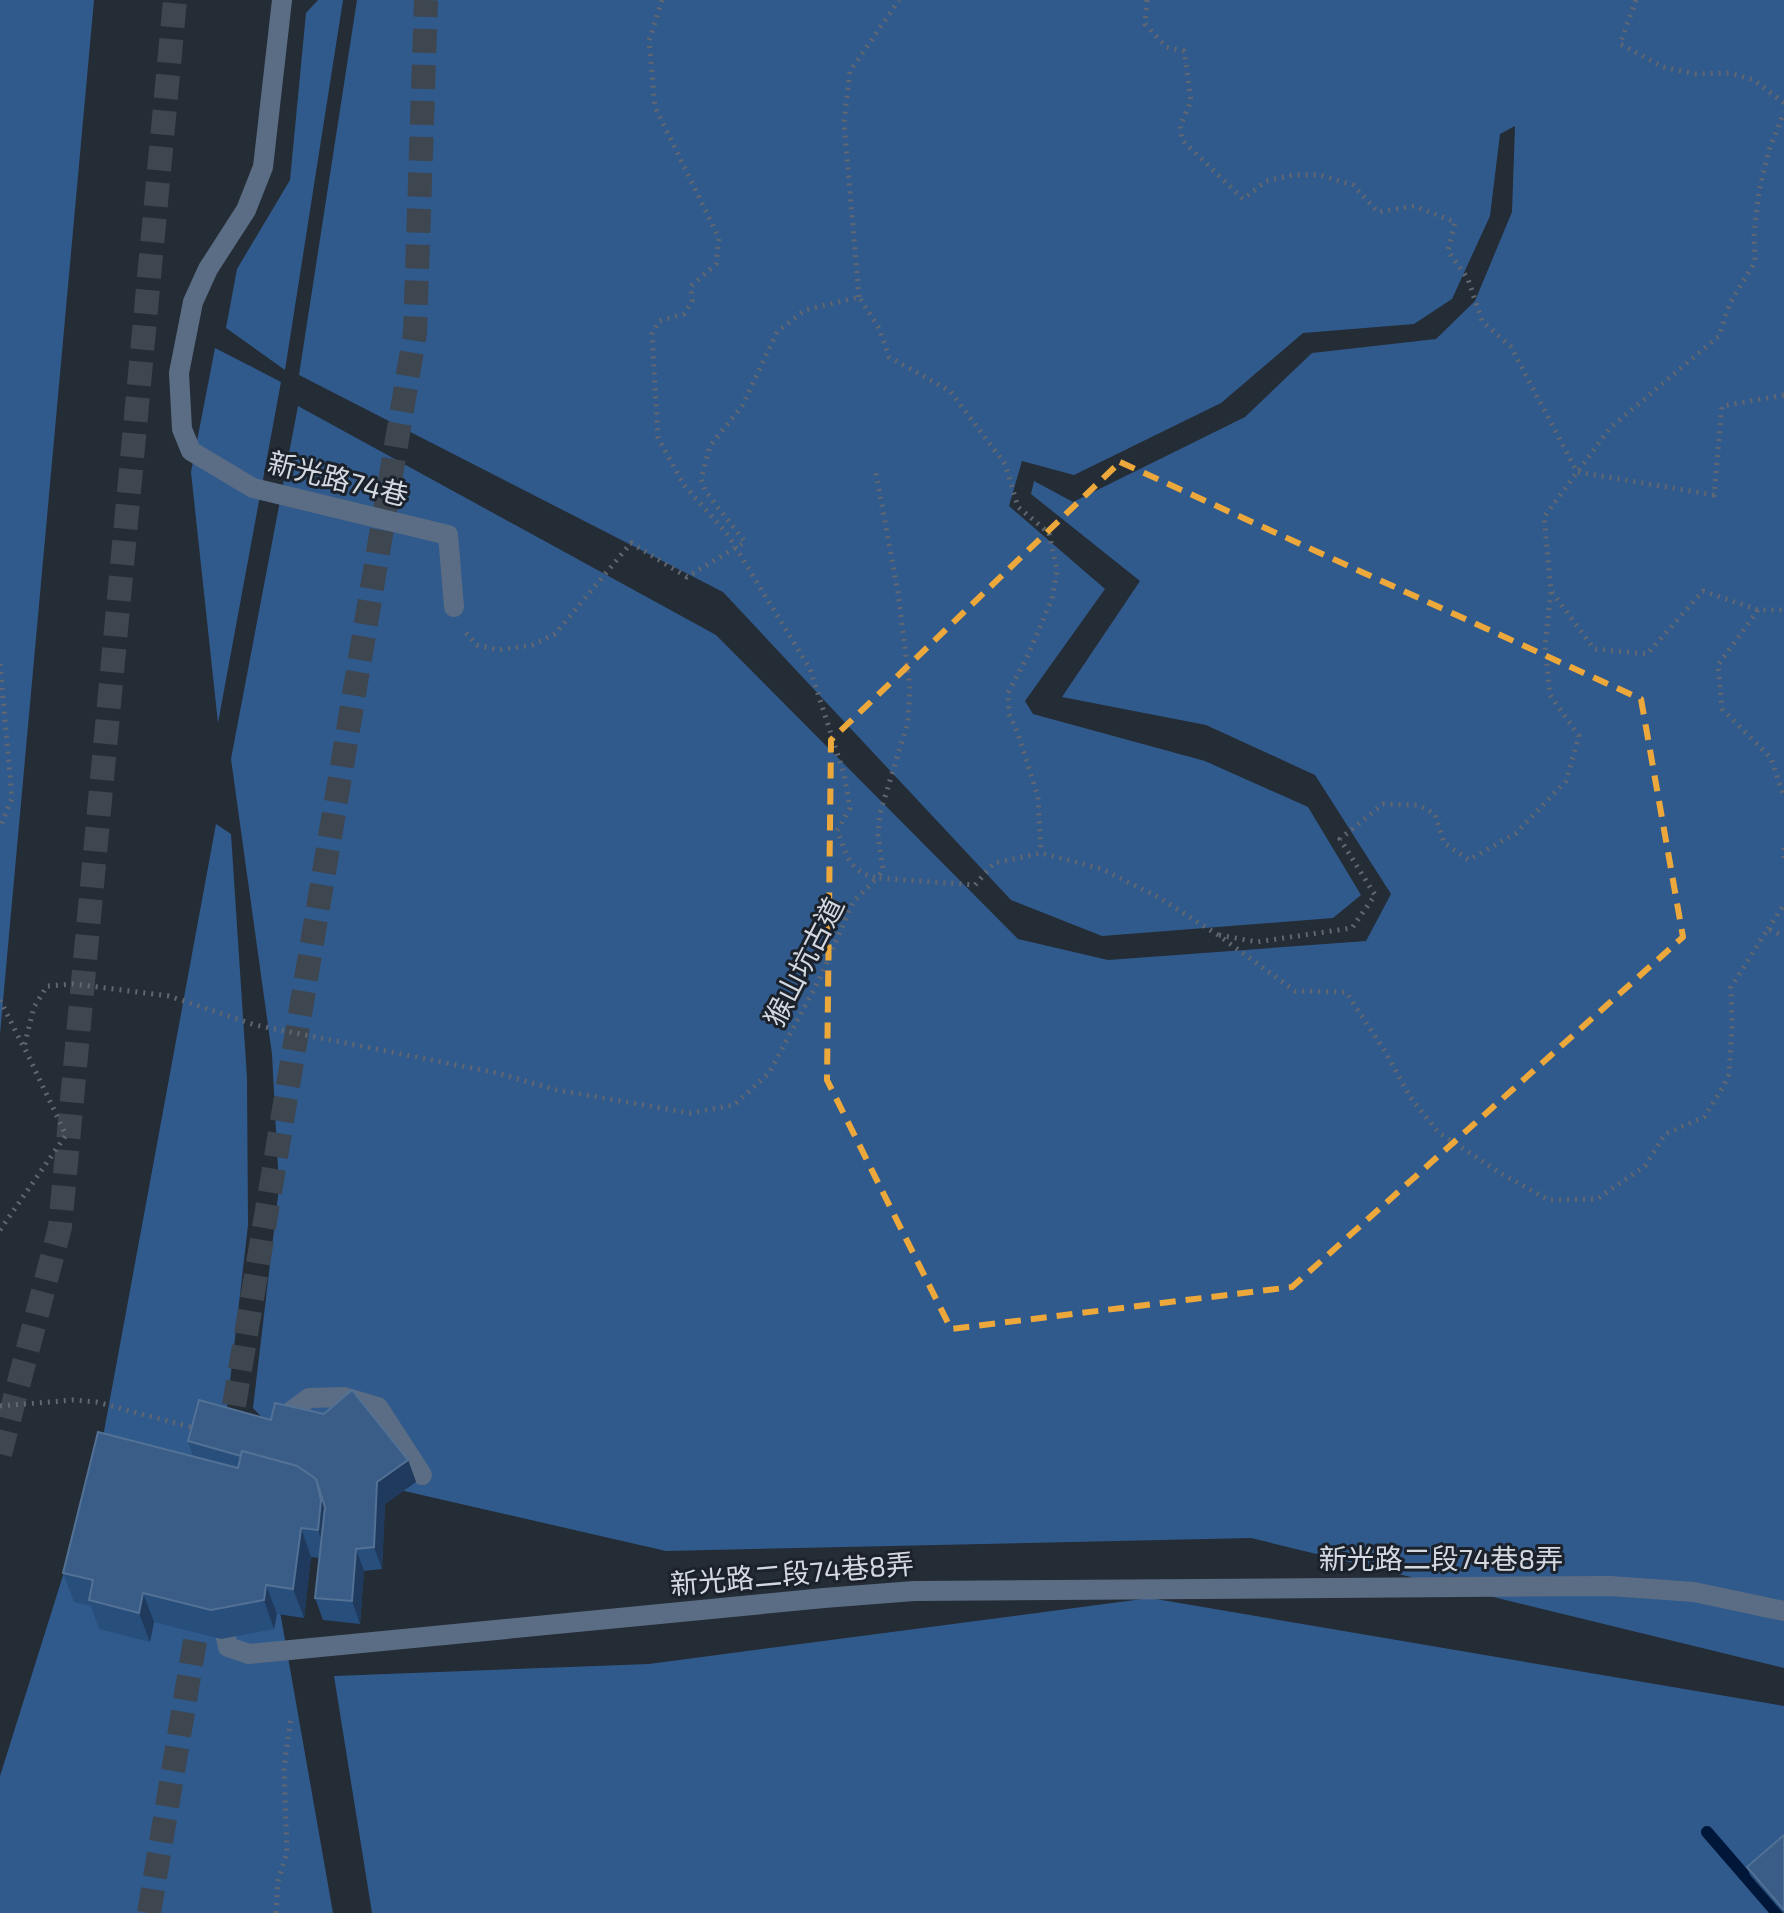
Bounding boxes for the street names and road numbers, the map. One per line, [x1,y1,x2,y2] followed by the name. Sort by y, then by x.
[264,444,412,512] street label: 新光路74巷
[756,891,850,1032] street label: 猴山坑古道
[1319,1541,1563,1575] street label: 新光路二段74巷8弄
[669,1545,915,1601] street label: 新光路二段74巷8弄

